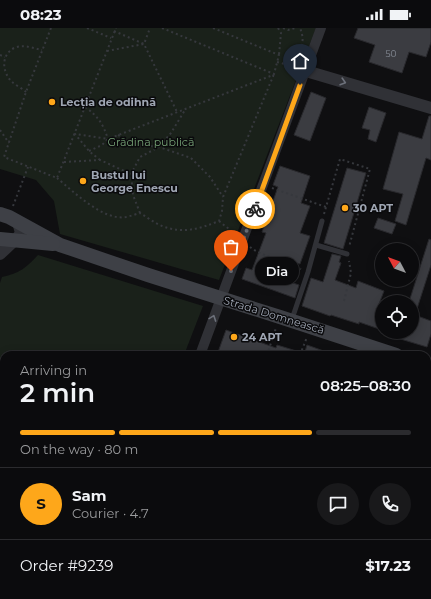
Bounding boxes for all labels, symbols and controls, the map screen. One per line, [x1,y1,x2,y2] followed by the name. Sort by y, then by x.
[20,5,62,24] text: 08:23
[283,44,317,85] pin
[385,48,397,59] house number: 50
[289,50,311,72] icon: home
[339,77,346,86] one-way arrow
[60,95,156,109] place label: Lecția de odihnă
[47,97,57,107] marker: Lecția de odihnă
[107,135,195,149] park label: Grădina publică
[91,168,178,195] place label: Bustul lui George Enescu
[78,176,88,186] marker: Bustul lui George Enescu
[235,189,275,229] courier
[244,198,266,220] icon: bike
[352,201,393,215] place label: 30 APT
[340,203,350,213] marker: 30 APT
[214,230,248,271] pin
[220,236,242,258] icon: bag
[375,243,419,287] north arrow
[375,243,419,339] map controls
[255,257,299,285] callout: Dia
[266,263,288,279] text: Dia
[222,293,326,337] street label: Strada Domnească
[375,295,419,339] button: locate
[209,315,217,322] one-way arrow
[242,330,282,344] place label: 24 APT
[229,332,239,342] marker: 24 APT
[20,362,87,378] text: Arriving in
[320,376,411,395] text: 08:25–08:30
[20,377,95,409] text: 2 min
[20,441,138,457] text: On the way · 80 m
[317,483,359,525] button: chat
[369,483,411,525] button: phone
[72,486,107,505] text: Sam
[36,494,46,513] text: S
[72,505,149,521] text: Courier · 4.7
[20,556,113,575] text: Order #9239
[365,556,411,575] text: $17.23

